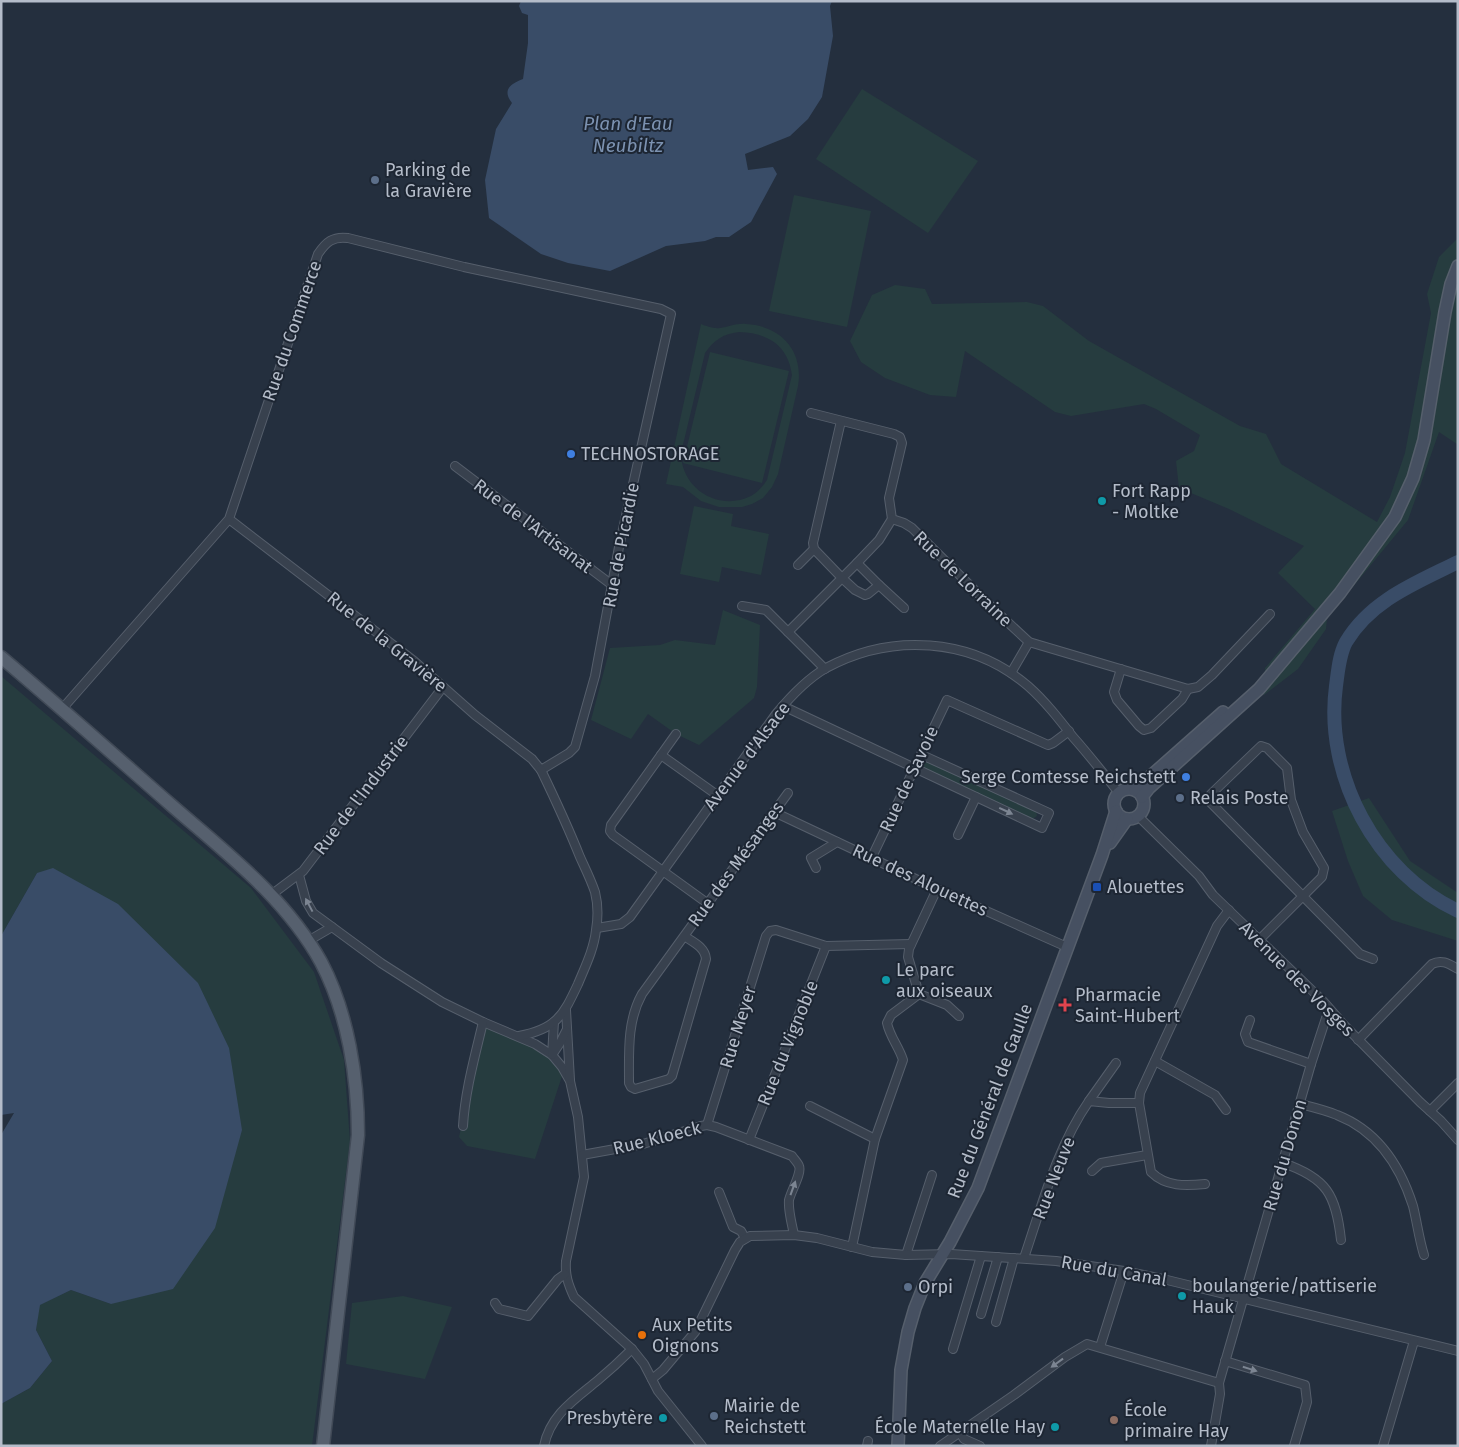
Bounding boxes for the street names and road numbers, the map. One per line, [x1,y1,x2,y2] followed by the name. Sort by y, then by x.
[258,258,326,404] street label: Rue du Commerce
[469,474,597,578] street label: Rue de l'Artisanat
[598,481,644,609] street label: Rue de Picardie
[909,526,1017,632] street label: Rue de Lorraine
[322,587,452,697] street label: Rue de la Gravière
[699,697,795,815] street label: Avenue d'Alsace
[875,722,943,836] street label: Rue de Savoie
[309,731,413,859] street label: Rue de l'Industrie
[683,797,789,931] street label: Rue des Mésanges
[849,839,991,921] street label: Rue des Alouettes
[1235,917,1359,1041] street label: Avenue des Vosges
[753,977,823,1109] street label: Rue du Vignoble
[715,983,761,1071] street label: Rue Meyer
[943,1001,1037,1201] street label: Rue du Général de Gaulle
[1258,1096,1312,1214] street label: Rue du Donon
[611,1116,704,1160] street label: Rue Kloeck
[1028,1133,1080,1223] street label: Rue Neuve
[1059,1251,1169,1291] street label: Rue du Canal

